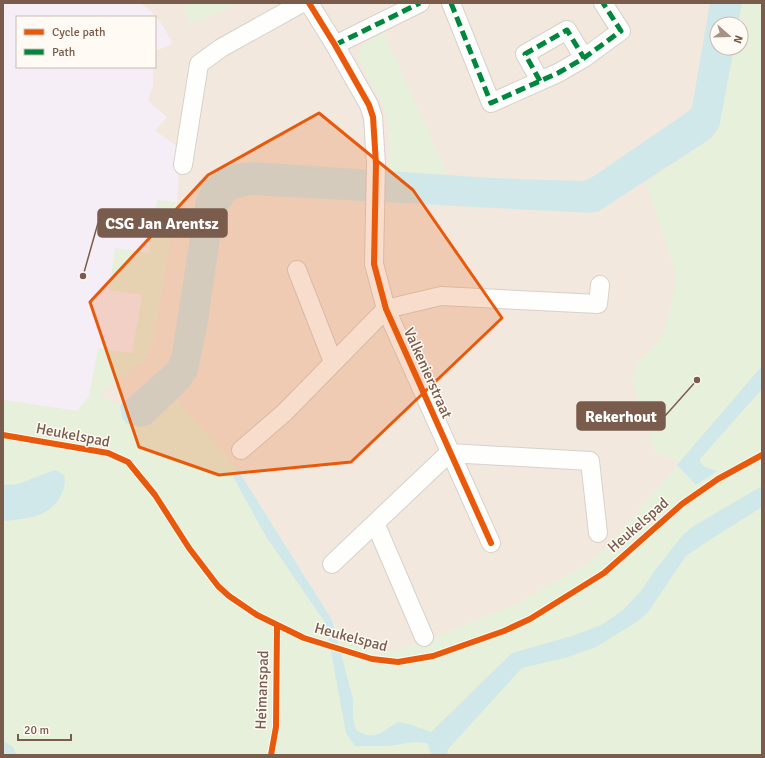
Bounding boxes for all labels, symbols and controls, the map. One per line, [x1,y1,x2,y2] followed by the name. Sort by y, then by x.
[16,16,156,68] legend
[709,16,749,56] north arrow
[52,25,105,40] text: Cycle path
[731,33,745,45] text: N
[52,45,75,60] text: Path
[98,209,227,237] callout: CSG Jan Arentsz
[105,214,219,234] text: CSG Jan Arentsz
[400,325,456,421] street label: Valkenierstraat
[577,402,665,430] callout: Rekerhout
[585,407,657,427] text: Rekerhout
[34,419,112,451] street label: Heukelspad
[604,494,672,556] street label: Heukelspad
[312,619,390,655] street label: Heukelspad
[252,650,272,730] street label: Heimanspad
[18,716,71,742] scale bar
[24,723,49,738] text: 20 m

